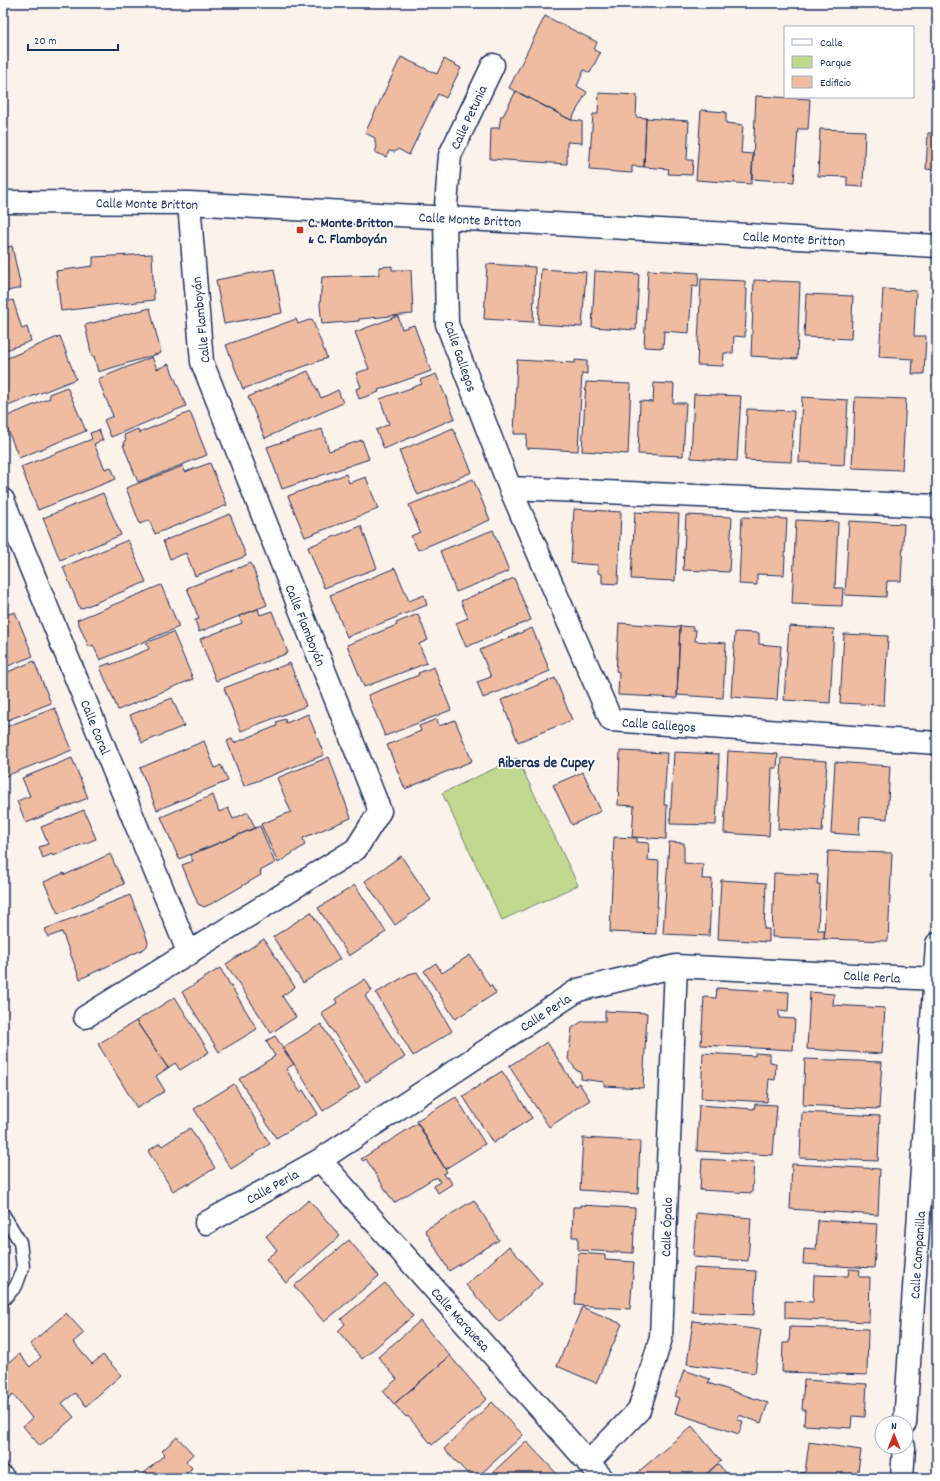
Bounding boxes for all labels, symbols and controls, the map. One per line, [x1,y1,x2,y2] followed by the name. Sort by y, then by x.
[28,26,118,52] scale bar
[784,26,914,98] legend
[34,33,57,50] text: 20 m
[820,35,843,52] text: Calle
[820,55,851,72] text: Parque
[820,75,851,92] text: Edificio
[446,82,494,153] street label: Calle Petunia
[96,194,198,216] street label: Calle Monte Britton
[418,208,522,234] street label: Calle Monte Britton
[308,214,394,250] place label: C. Monte Britton & C. Flamboyán
[295,225,305,235] marker: C. Monte Britton & C. Flamboyán
[742,227,846,253] street label: Calle Monte Britton
[188,276,216,364] street label: Calle Flamboyán
[438,318,481,395] street label: Calle Gallegos
[279,582,330,670] street label: Calle Flamboyán
[74,697,114,759] street label: Calle Coral
[621,713,697,739] street label: Calle Gallegos
[498,753,595,775] district label: Riberas de Cupey
[843,967,901,990] street label: Calle Perla
[517,990,576,1038] street label: Calle Perla
[243,1165,303,1210] street label: Calle Perla
[657,1197,679,1257] street label: Calle Ópalo
[906,1210,932,1300] street label: Calle Campanilla
[425,1284,494,1357] street label: Calle Marquesa
[874,1415,914,1455] north arrow
[891,1419,897,1435] text: N

